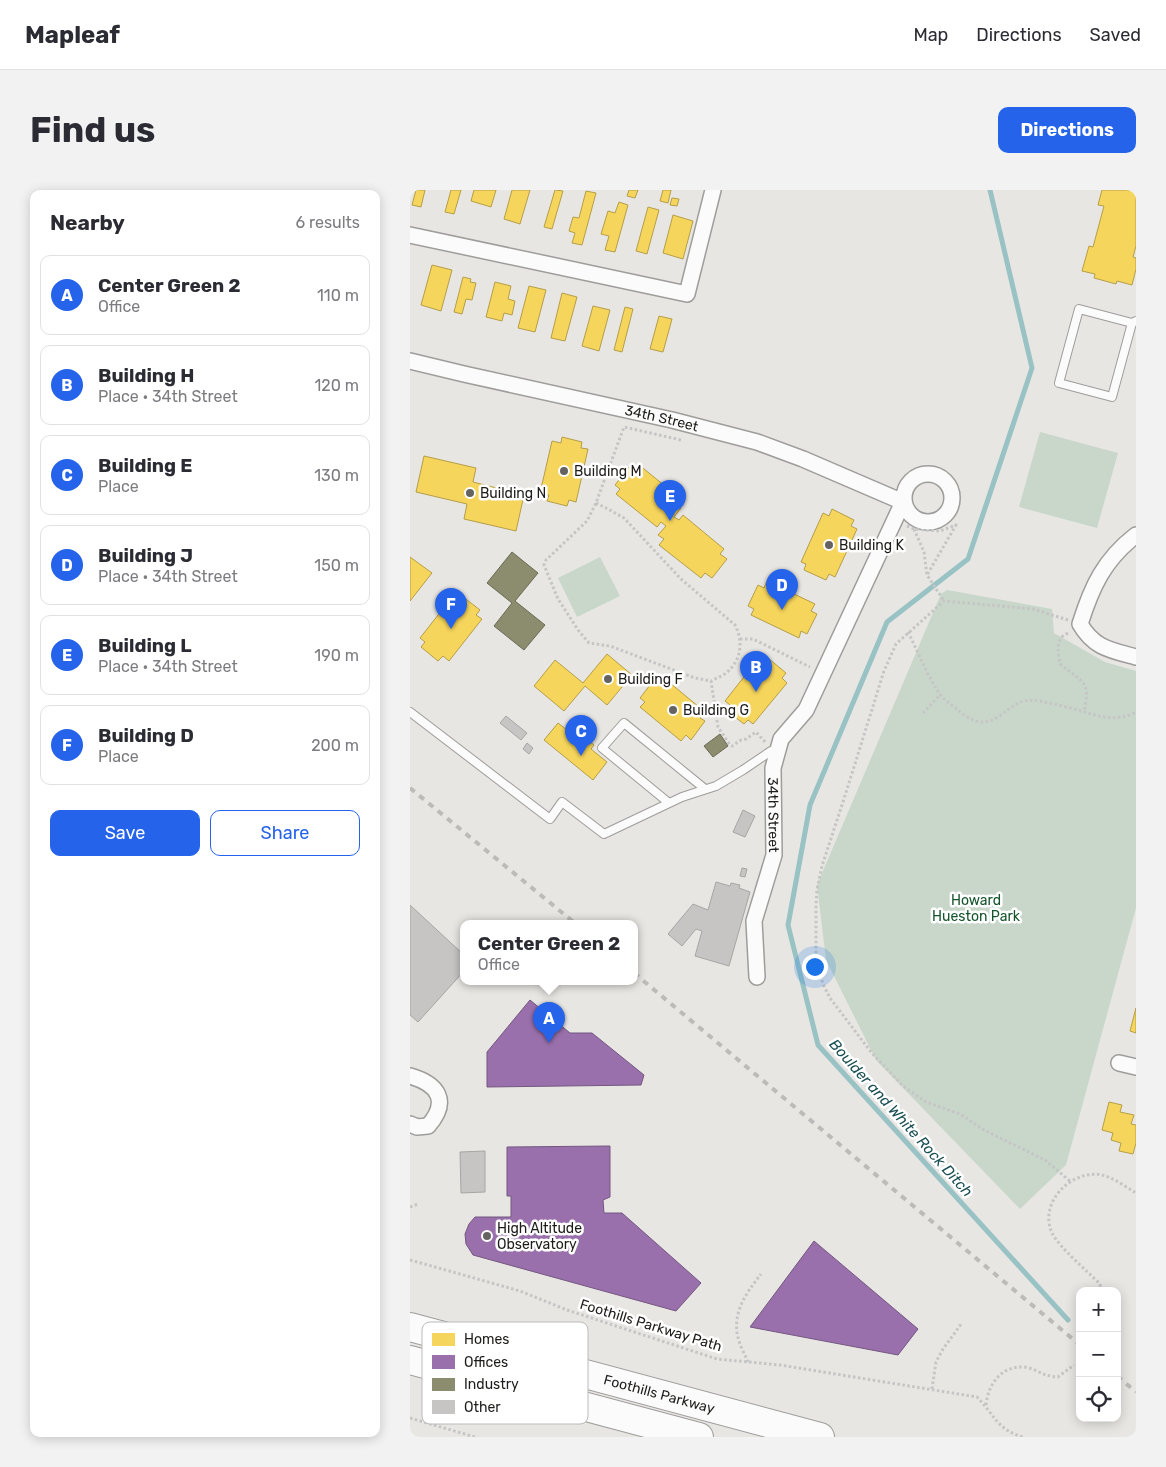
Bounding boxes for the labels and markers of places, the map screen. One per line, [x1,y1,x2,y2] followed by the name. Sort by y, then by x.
[574,463,642,480] place label: Building M
[558,465,570,477] marker: Building M
[654,480,686,521] pin: E
[480,485,546,502] place label: Building N
[464,487,476,499] marker: Building N
[839,537,905,554] place label: Building K
[823,539,835,551] marker: Building K
[766,569,798,610] pin: D
[435,588,467,629] pin: F
[740,651,772,692] pin: B
[618,671,683,688] place label: Building F
[602,673,614,685] marker: Building F
[683,702,749,719] place label: Building G
[667,704,679,716] marker: Building G
[565,715,597,756] pin: C
[533,1002,565,1043] pin: A
[497,1220,582,1253] place label: High Altitude Observatory
[481,1230,493,1242] marker: High Altitude Observatory

